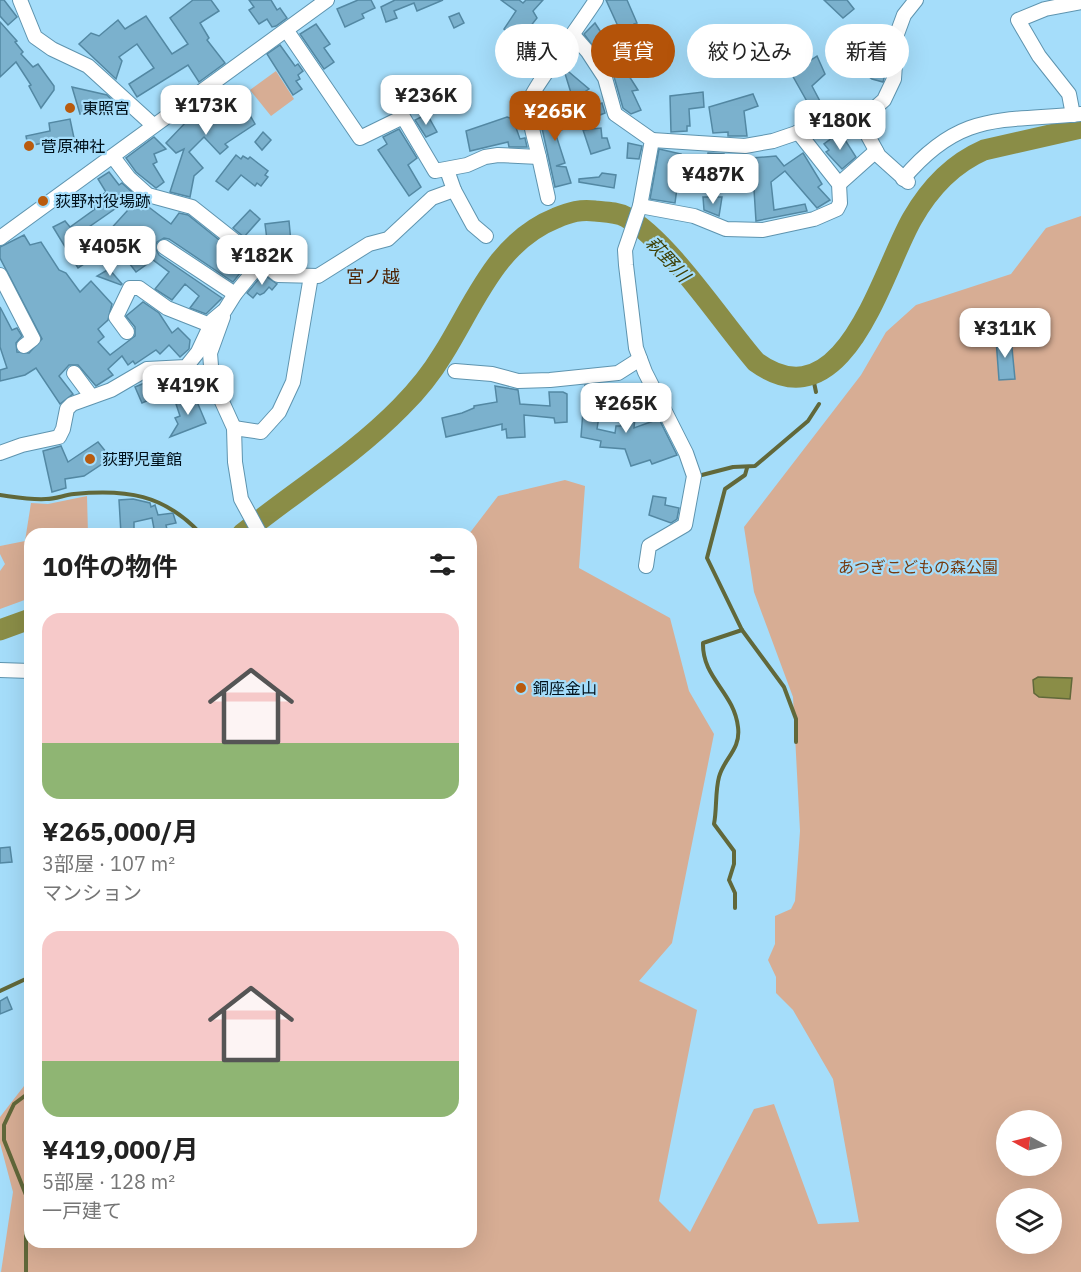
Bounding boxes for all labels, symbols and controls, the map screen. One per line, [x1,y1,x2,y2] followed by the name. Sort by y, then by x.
[495,24,579,78] chip: 購入
[591,24,675,78] chip: 賃貸
[687,24,813,78] chip: 絞り込み
[825,24,909,78] chip: 新着
[384,75,468,126] pin: ¥236K
[395,81,457,108] text: ¥236K
[164,85,248,136] pin: ¥173K
[175,91,237,118] text: ¥173K
[513,91,597,142] pin: ¥265K
[524,97,586,124] text: ¥265K
[82,98,130,118] place label: 東照宮
[798,100,882,151] pin: ¥180K
[63,101,77,115] marker: 東照宮
[809,106,871,133] text: ¥180K
[41,136,105,156] place label: 菅原神社
[22,139,36,153] marker: 菅原神社
[671,154,755,205] pin: ¥487K
[682,160,744,187] text: ¥487K
[55,191,151,211] place label: 荻野村役場跡
[36,194,50,208] marker: 荻野村役場跡
[68,226,152,277] pin: ¥405K
[641,231,696,288] water label: 萩野川
[79,232,141,259] text: ¥405K
[220,235,304,286] pin: ¥182K
[231,241,293,268] text: ¥182K
[346,265,400,288] district label: 宮ノ越
[963,308,1047,359] pin: ¥311K
[974,314,1036,341] text: ¥311K
[146,365,230,416] pin: ¥419K
[157,371,219,398] text: ¥419K
[584,383,668,434] pin: ¥265K
[595,389,657,416] text: ¥265K
[102,449,182,469] place label: 荻野児童館
[83,452,97,466] marker: 荻野児童館
[426,548,459,581] icon: filters
[42,549,177,583] text: 10件の物件
[838,557,998,577] park label: あつぎこどもの森公園
[197,652,305,760] icon: home
[533,678,597,698] place label: 銅座金山
[514,681,528,695] marker: 銅座金山
[42,814,199,848] text: ¥265,000/月
[42,850,175,877] text: 3部屋 · 107 m²
[42,879,142,906] text: マンション
[197,970,305,1078] icon: home
[996,1110,1062,1176] north arrow
[996,1110,1062,1254] map controls
[42,1132,199,1166] text: ¥419,000/月
[42,1168,175,1195] text: 5部屋 · 128 m²
[996,1188,1062,1254] button: layers
[42,1197,122,1224] text: 一戸建て

